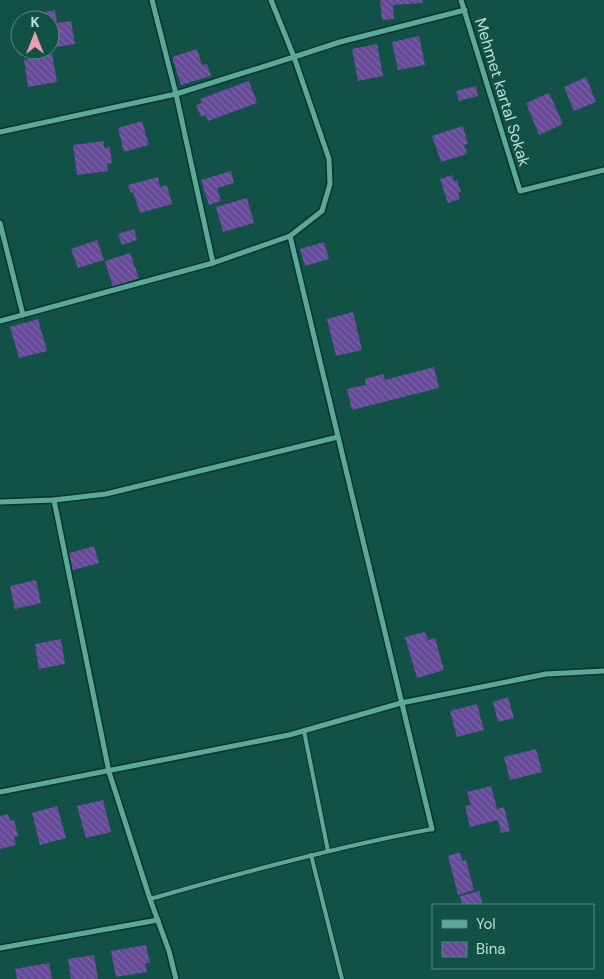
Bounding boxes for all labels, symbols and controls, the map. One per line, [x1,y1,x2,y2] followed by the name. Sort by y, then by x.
[10,10,60,60] north arrow
[30,13,40,31] text: K
[470,15,535,169] street label: Mehmet kartal Sokak
[432,904,594,969] legend
[476,914,496,934] text: Yol
[476,939,505,959] text: Bina

